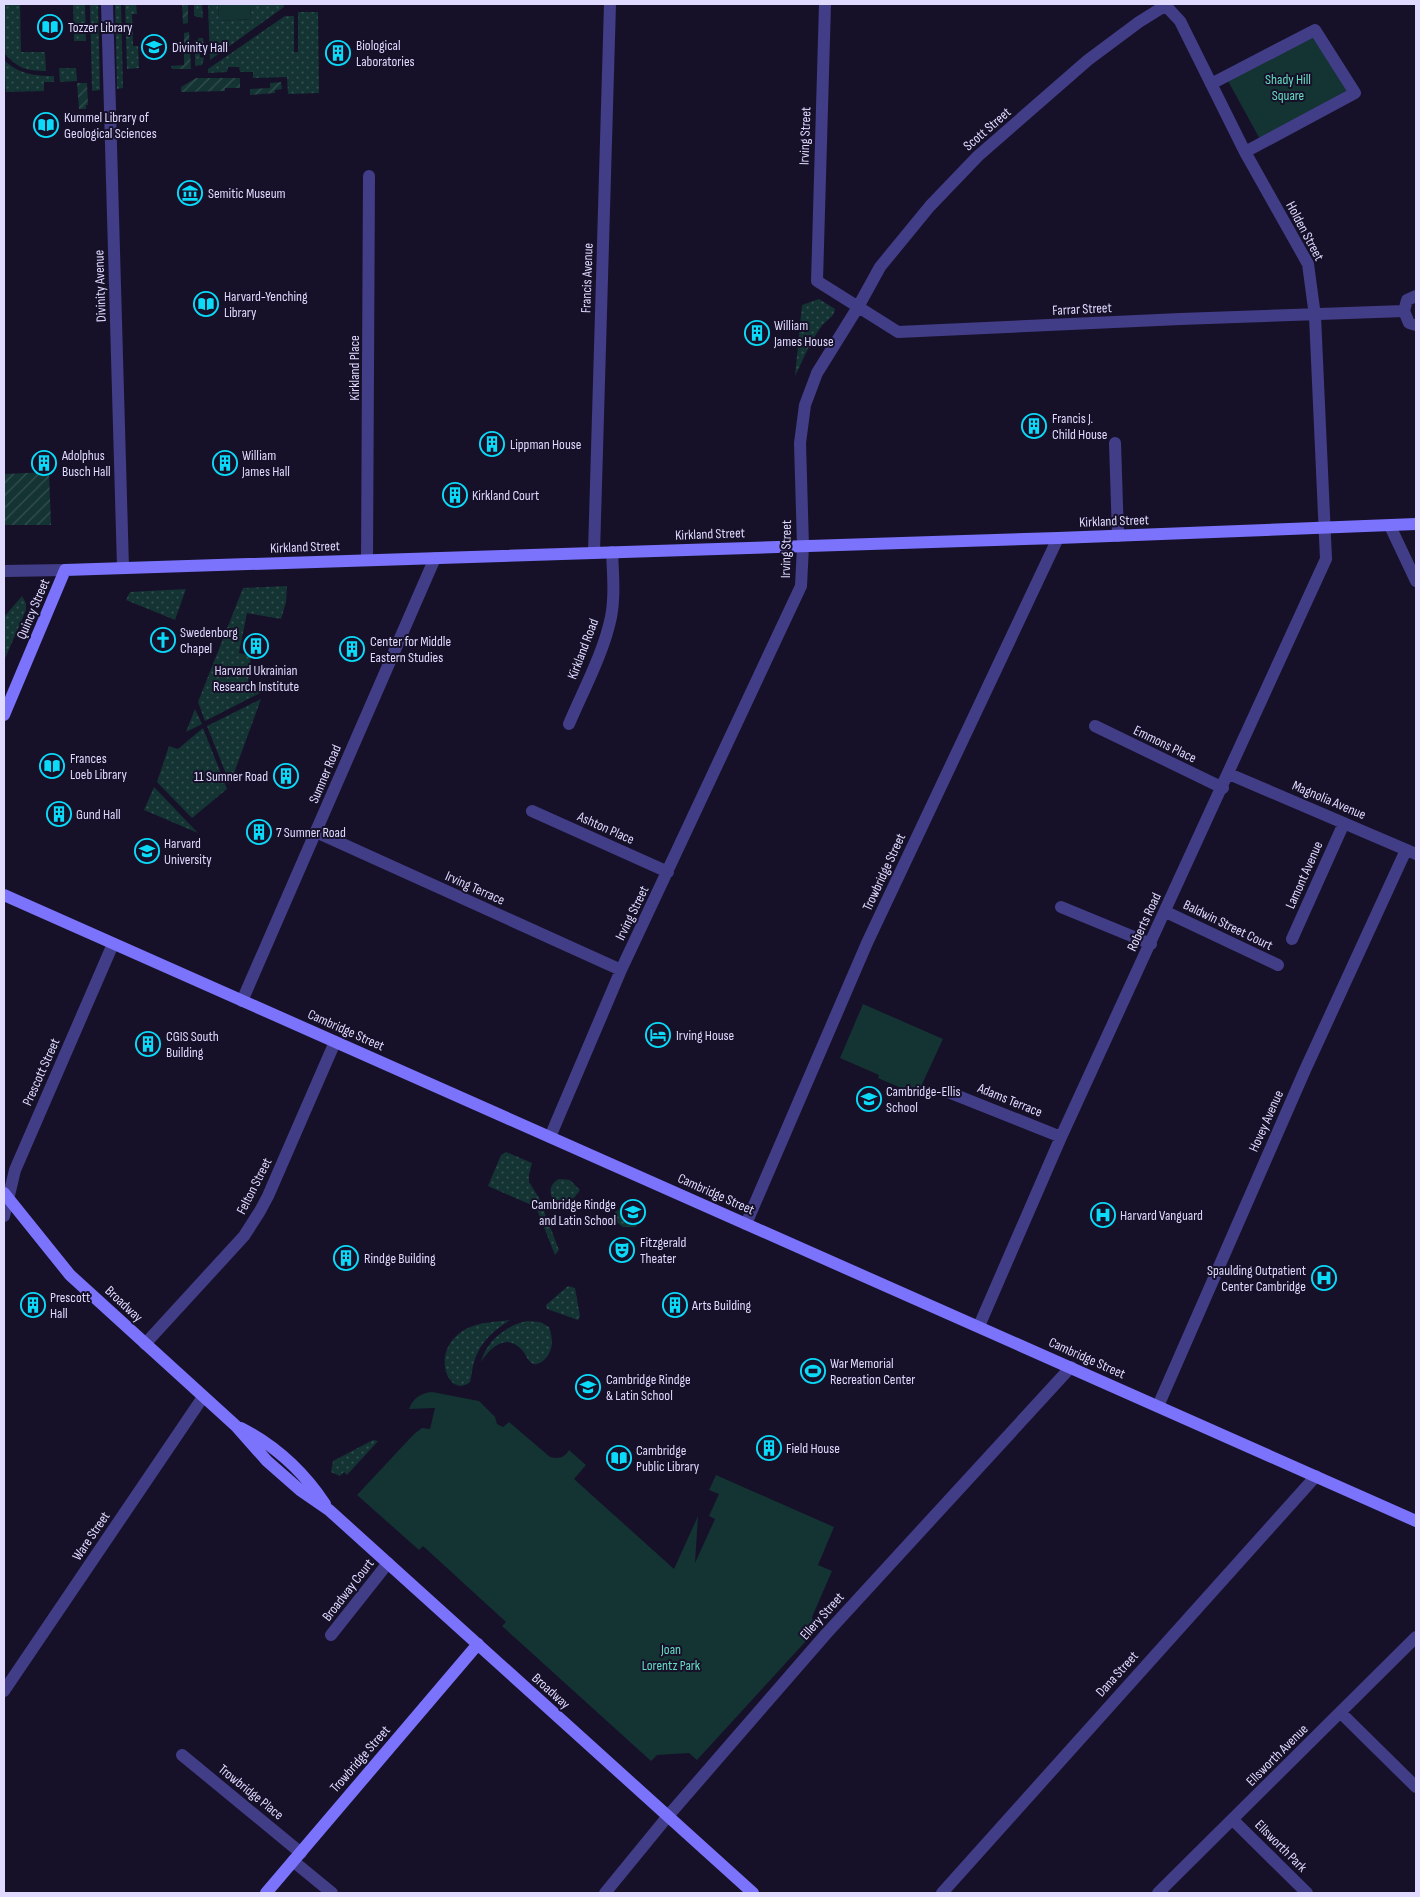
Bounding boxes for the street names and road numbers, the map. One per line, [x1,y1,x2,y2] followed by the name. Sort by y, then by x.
[960,104,1014,154] street label: Scott Street
[795,107,815,165] street label: Irving Street
[1282,198,1328,264] street label: Holden Street
[577,243,597,313] street label: Francis Avenue
[90,250,110,322] street label: Divinity Avenue
[1052,299,1112,319] street label: Farrar Street
[346,335,363,401] street label: Kirkland Place
[1079,511,1149,531] street label: Kirkland Street
[777,520,795,578] street label: Irving Street
[675,524,745,544] street label: Kirkland Street
[270,537,340,557] street label: Kirkland Street
[13,576,53,642] street label: Quincy Street
[564,616,602,682] street label: Kirkland Road
[1131,721,1199,767] street label: Emmons Place
[305,742,345,806] street label: Sumner Road
[1290,777,1368,823] street label: Magnolia Avenue
[574,808,637,848] street label: Ashton Place
[859,831,909,913] street label: Trowbridge Street
[1282,839,1326,911] street label: Lamont Avenue
[443,867,507,909] street label: Irving Terrace
[612,883,652,943] street label: Irving Street
[1123,890,1165,954] street label: Roberts Road
[1181,896,1275,954] street label: Baldwin Street Court
[305,1006,387,1054] street label: Cambridge Street
[19,1036,63,1108] street label: Prescott Street
[974,1079,1045,1121] street label: Adams Terrace
[1245,1088,1287,1154] street label: Hovey Avenue
[233,1155,275,1217] street label: Felton Street
[675,1170,757,1218] street label: Cambridge Street
[102,1282,147,1326] street label: Broadway
[1046,1334,1128,1382] street label: Cambridge Street
[68,1508,114,1564] street label: Ware Street
[318,1555,378,1625] street label: Broadway Court
[796,1589,848,1643] street label: Ellery Street
[1092,1648,1142,1700] street label: Dana Street
[528,1669,574,1713] street label: Broadway
[1243,1721,1311,1789] street label: Ellsworth Avenue
[326,1722,394,1796] street label: Trowbridge Street
[215,1761,287,1823] street label: Trowbridge Place
[1251,1816,1311,1876] street label: Ellsworth Park

